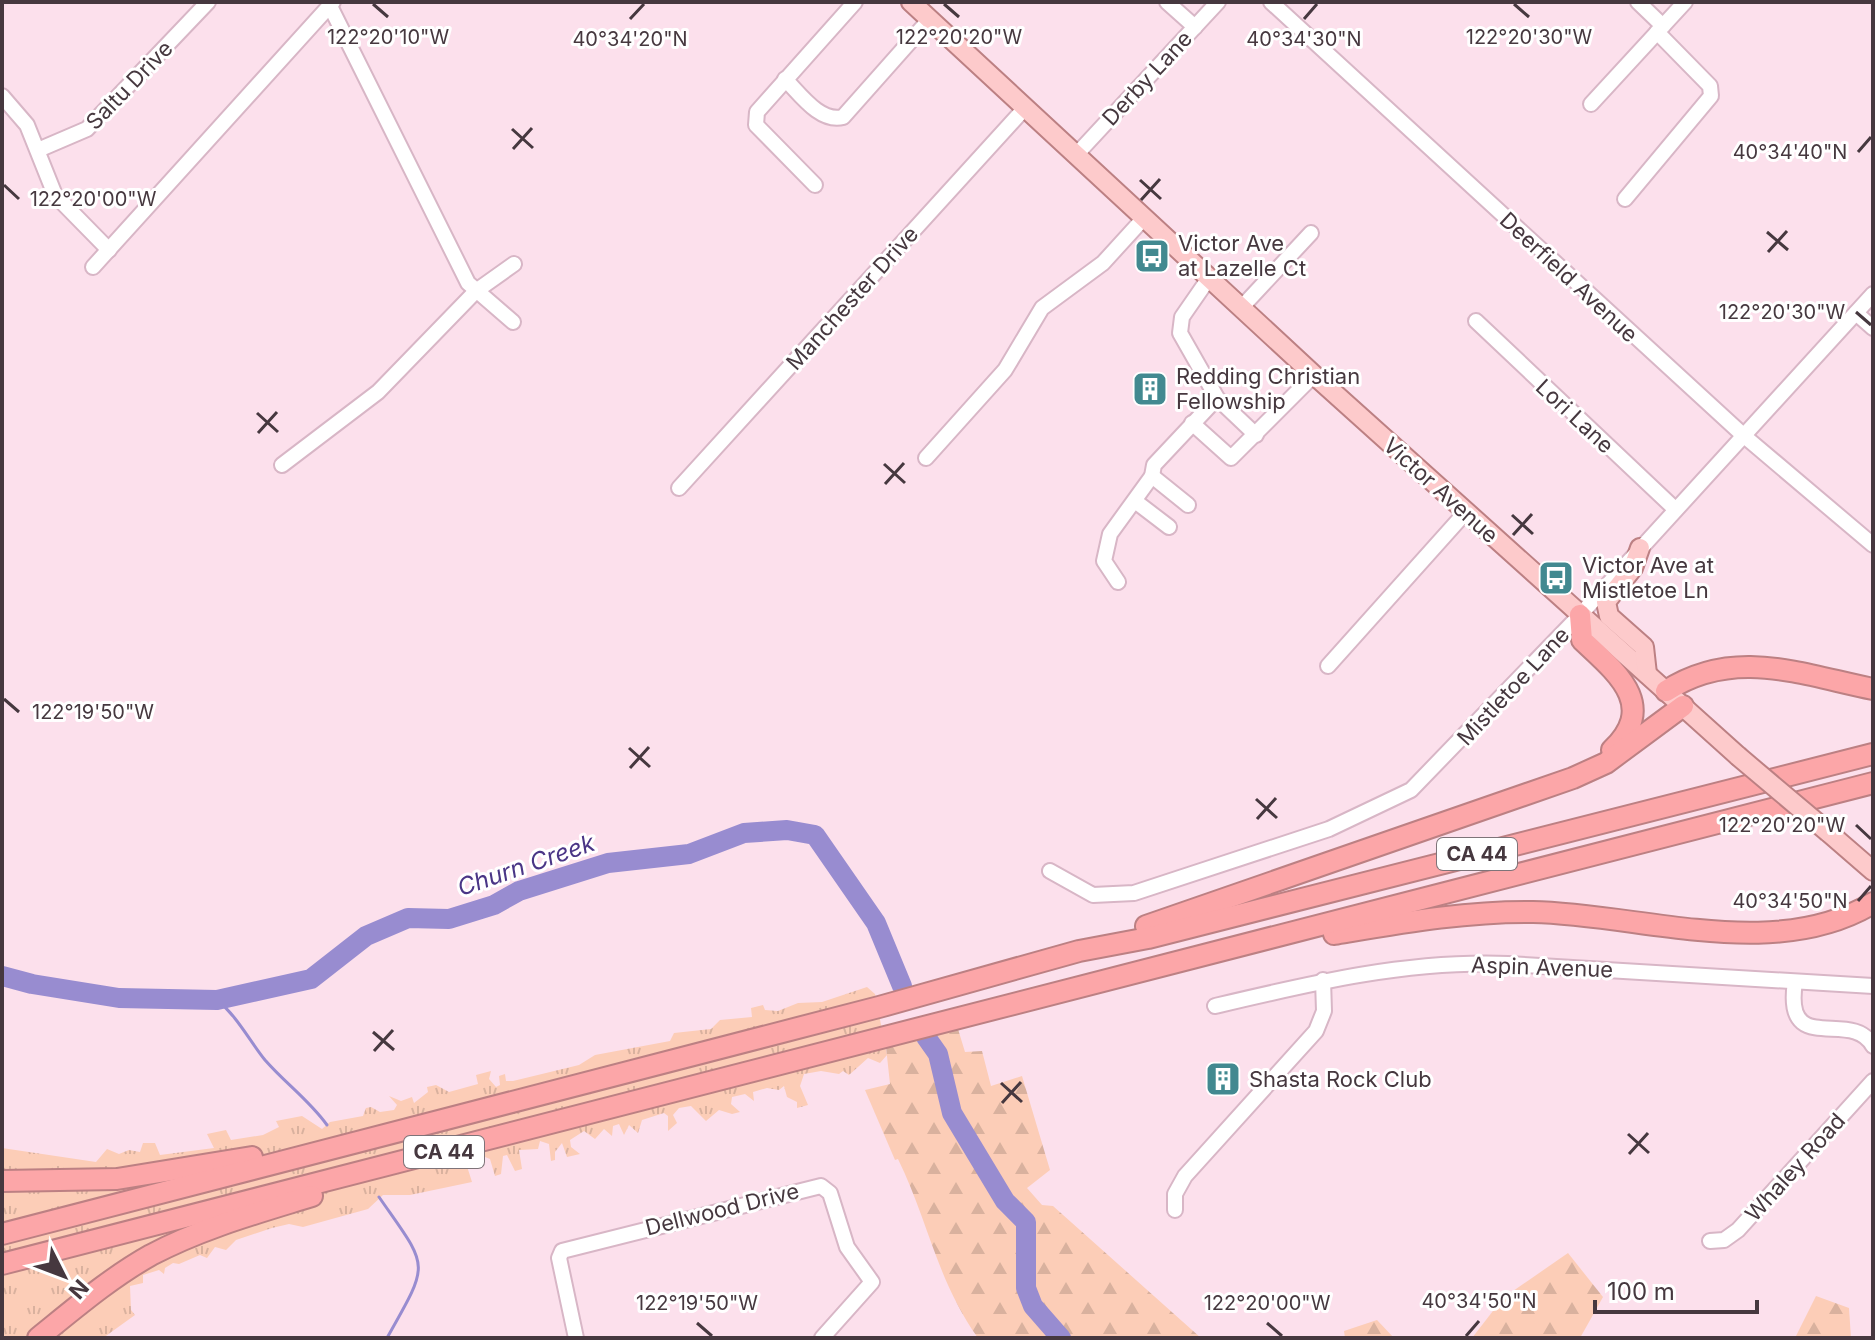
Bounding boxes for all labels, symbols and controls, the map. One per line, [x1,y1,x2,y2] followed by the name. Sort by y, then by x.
[327,25,449,49] text: 122°20'10"W
[896,25,1022,49] text: 122°20'20"W
[1097,25,1197,131] street label: Derby Lane
[1466,25,1593,49] text: 122°20'30"W
[572,27,688,51] text: 40°34'20"N
[1246,27,1362,51] text: 40°34'30"N
[80,35,178,135] street label: Saltu Drive
[1733,140,1847,164] text: 40°34'40"N
[30,187,157,211] text: 122°20'00"W
[1495,207,1643,347] street label: Deerfield Avenue
[781,221,923,375] street label: Manchester Drive
[1178,230,1306,281] place label: Victor Ave at Lazelle Ct
[1133,237,1171,275] bus stop icon: Victor Ave at Lazelle Ct
[1719,300,1846,324] text: 122°20'30"W
[1176,363,1360,414] place label: Redding Christian Fellowship
[1131,370,1169,408] building icon: Redding Christian Fellowship
[1531,374,1619,458] street label: Lori Lane
[1378,432,1504,548] street label: Victor Avenue
[1582,552,1714,603] place label: Victor Ave at Mistletoe Ln
[1537,559,1575,597] bus stop icon: Victor Ave at Mistletoe Ln
[1452,622,1574,750] street label: Mistletoe Lane
[32,700,154,724] text: 122°19'50"W
[1719,813,1845,837] text: 122°20'20"W
[454,828,599,902] water label: Churn Creek
[1437,838,1517,870] road number: CA 44
[1732,889,1848,913] text: 40°34'50"N
[1471,952,1613,982] street label: Aspin Avenue
[1204,1060,1242,1098] building icon: Shasta Rock Club
[1249,1066,1432,1092] place label: Shasta Rock Club
[1740,1108,1850,1226] street label: Whaley Road
[404,1136,484,1168] road number: CA 44
[642,1177,802,1241] street label: Dellwood Drive
[24,1236,104,1316] north arrow
[1595,1264,1757,1314] scale bar
[64,1274,94,1304] text: N
[1607,1277,1675,1306] text: 100 m
[1421,1289,1537,1313] text: 40°34'50"N
[636,1291,758,1315] text: 122°19'50"W
[1204,1291,1331,1315] text: 122°20'00"W

